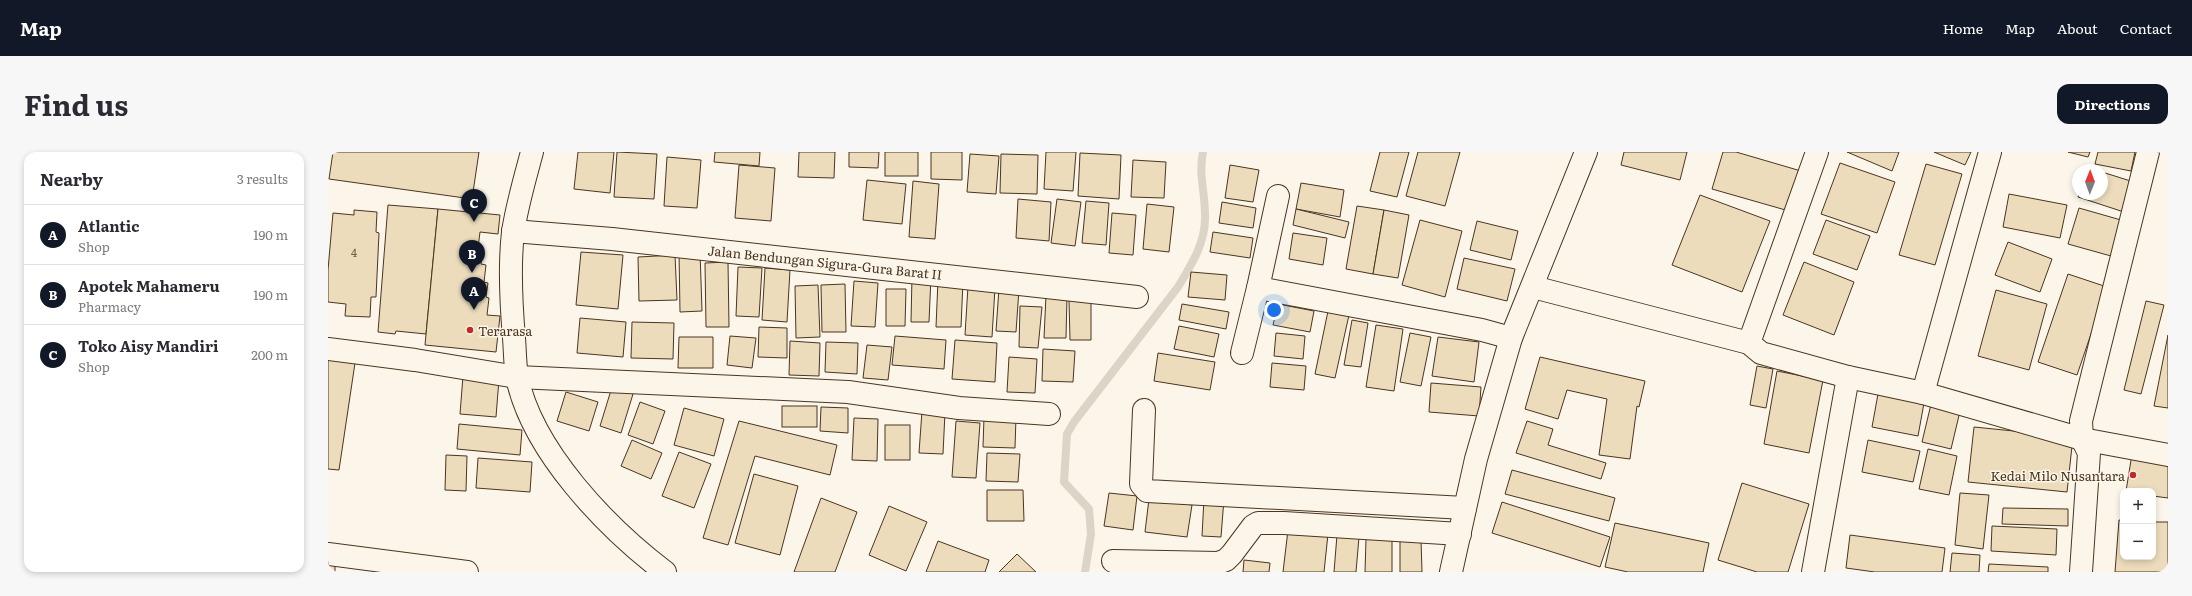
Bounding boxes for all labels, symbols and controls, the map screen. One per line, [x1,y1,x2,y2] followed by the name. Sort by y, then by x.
[20,14,62,42] text: Map
[1943,18,1983,38] text: Home
[2005,18,2035,38] text: Map
[2057,18,2098,38] text: About
[2120,18,2172,38] text: Contact
[24,83,128,125] text: Find us
[2057,84,2168,124] button: Directions
[2072,164,2108,200] north arrow
[40,166,103,191] text: Nearby
[237,169,288,188] text: 3 results
[461,189,487,222] pin: C
[78,214,139,237] text: Atlantic
[48,225,58,244] text: A
[253,225,288,244] text: 190 m
[78,237,110,256] text: Shop
[459,240,485,273] pin: B
[707,240,943,284] street label: Jalan Bendungan Sigura-Gura Barat II
[351,244,357,260] house number: 4
[78,274,220,297] text: Apotek Mahameru
[461,277,487,310] pin: A
[49,285,57,304] text: B
[253,285,288,304] text: 190 m
[78,297,141,316] text: Pharmacy
[1264,300,1284,320] your location
[478,321,532,340] place label: Terarasa
[465,325,475,335] marker: Terarasa
[78,334,219,357] text: Toko Aisy Mandiri
[48,345,58,364] text: C
[251,345,288,364] text: 200 m
[78,357,110,376] text: Shop
[1990,466,2125,485] place label: Kedai Milo Nusantara
[2128,470,2138,480] marker: Kedai Milo Nusantara
[2120,488,2156,560] map controls
[2120,488,2156,524] button: +
[2120,524,2156,560] button: −

